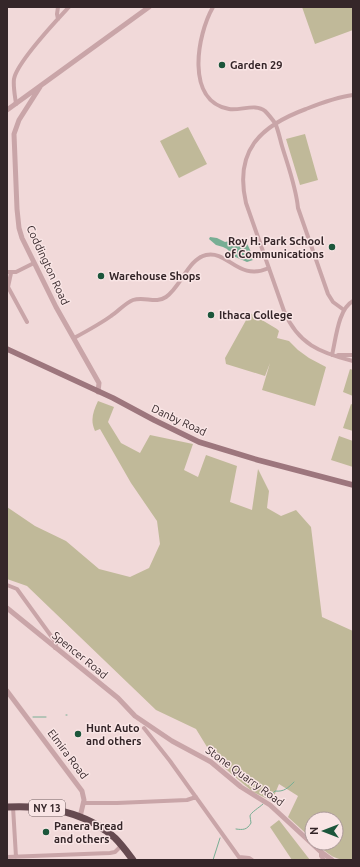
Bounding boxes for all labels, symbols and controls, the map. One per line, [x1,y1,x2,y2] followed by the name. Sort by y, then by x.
[230,59,282,71] place label: Garden 29
[217,60,227,70] marker: Garden 29
[24,223,72,307] street label: Coddington Road
[225,235,325,260] place label: Roy H. Park School of Communications
[327,242,337,252] marker: Roy H. Park School of Communications
[109,270,201,282] place label: Warehouse Shops
[96,271,106,281] marker: Warehouse Shops
[219,309,293,321] place label: Ithaca College
[206,310,216,320] marker: Ithaca College
[150,402,208,438] street label: Danby Road
[50,629,110,681] street label: Spencer Road
[86,722,141,747] place label: Hunt Auto and others
[45,727,91,781] street label: Elmira Road
[73,729,83,739] marker: Hunt Auto and others
[204,744,286,808] street label: Stone Quarry Road
[29,800,65,816] road number: NY 13
[304,811,344,851] north arrow
[54,820,123,845] place label: Panera Bread and others
[41,827,51,837] marker: Panera Bread and others
[308,827,320,835] text: N

